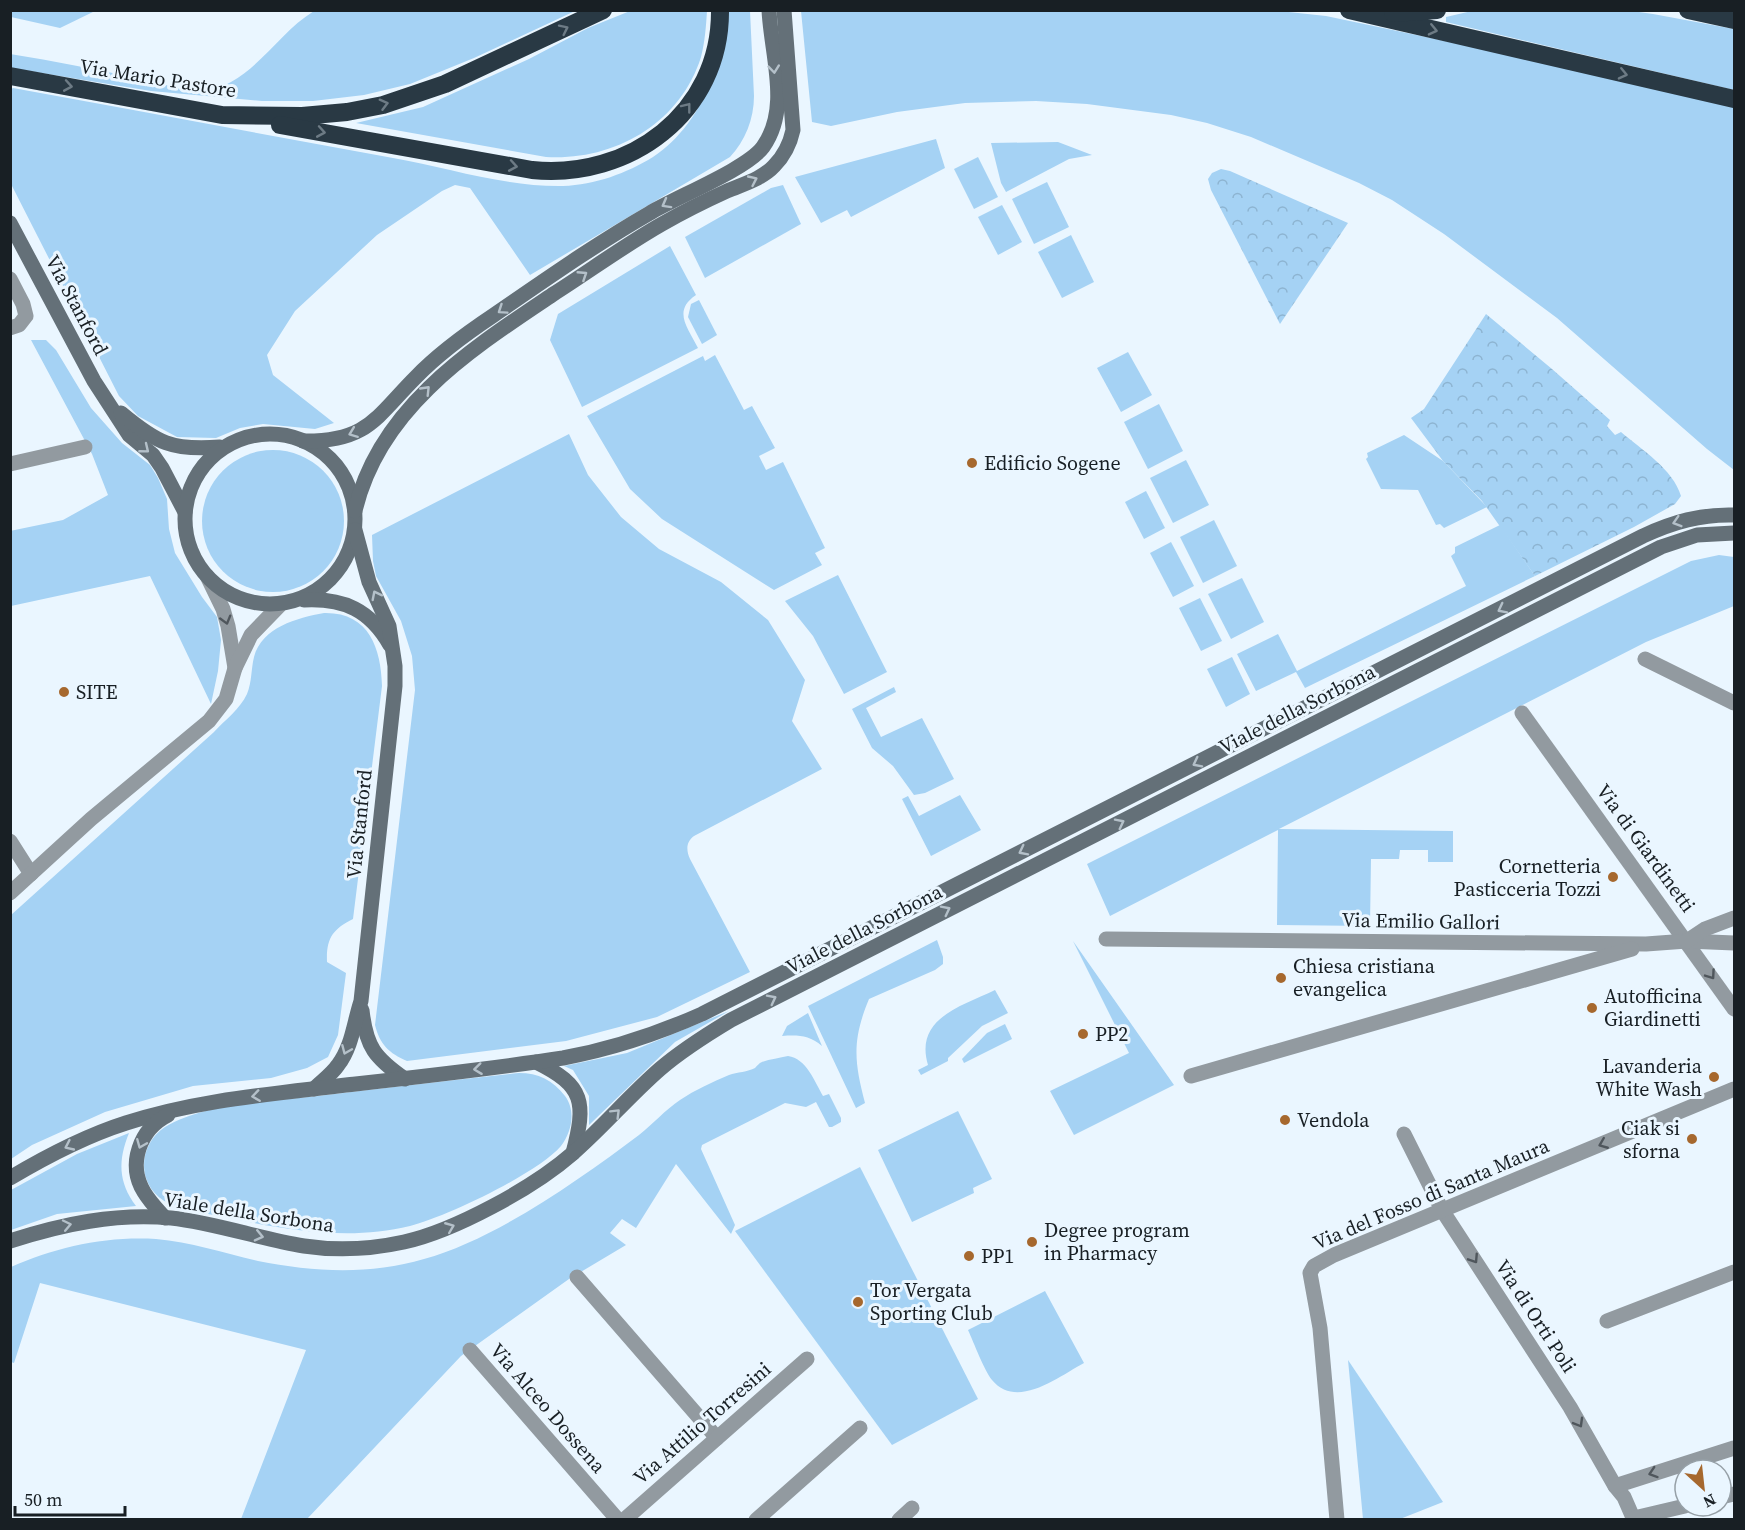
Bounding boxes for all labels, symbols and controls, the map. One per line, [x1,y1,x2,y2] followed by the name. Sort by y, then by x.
[1428,22,1438,35] one-way arrow
[557,24,568,36] one-way arrow
[78,52,238,104] street label: Via Mario Pastore
[768,64,780,73] one-way arrow
[1618,66,1628,79] one-way arrow
[63,80,73,92] one-way arrow
[378,99,389,111] one-way arrow
[679,103,690,114] one-way arrow
[316,125,326,137] one-way arrow
[507,159,517,172] one-way arrow
[747,175,758,187] one-way arrow
[662,197,672,208] one-way arrow
[39,250,115,361] street label: Via Stanford
[577,271,588,282] one-way arrow
[498,302,508,314] one-way arrow
[419,386,430,397] one-way arrow
[348,426,359,438] one-way arrow
[138,442,149,453] one-way arrow
[984,449,1121,477] place label: Edificio Sogene
[965,456,979,470] marker: Edificio Sogene
[1672,515,1683,527] one-way arrow
[371,591,383,602] one-way arrow
[1498,601,1509,613] one-way arrow
[219,615,231,625] one-way arrow
[1214,657,1381,761] street label: Viale della Sorbona
[76,678,118,706] place label: SITE
[57,685,71,699] marker: SITE
[1192,755,1203,767] one-way arrow
[339,767,379,880] street label: Via Stanford
[1590,778,1702,918] street label: Via di Giardinetti
[1114,818,1125,830] one-way arrow
[1019,844,1030,855] one-way arrow
[1453,852,1602,903] place label: Cornetteria Pasticceria Tozzi
[1606,870,1620,884] marker: Cornetteria Pasticceria Tozzi
[781,877,948,981] street label: Viale della Sorbona
[939,906,950,917] one-way arrow
[1342,906,1500,936] street label: Via Emilio Gallori
[1293,952,1436,1003] place label: Chiesa cristiana evangelica
[1704,969,1715,980] one-way arrow
[1274,971,1288,985] marker: Chiesa cristiana evangelica
[1604,982,1703,1033] place label: Autofficina Giardinetti
[766,995,777,1006] one-way arrow
[1585,1001,1599,1015] marker: Autofficina Giardinetti
[1095,1020,1128,1048] place label: PP2
[1076,1027,1090,1041] marker: PP2
[341,1044,353,1055] one-way arrow
[1596,1052,1703,1103] place label: Lavanderia White Wash
[474,1063,483,1075] one-way arrow
[1707,1070,1721,1084] marker: Lavanderia White Wash
[251,1089,261,1101] one-way arrow
[1297,1106,1370,1134] place label: Vendola
[610,1109,620,1120] one-way arrow
[1278,1113,1292,1127] marker: Vendola
[1621,1114,1681,1165] place label: Ciak si sforna
[1309,1131,1554,1256] street label: Via del Fosso di Santa Maura
[1685,1132,1699,1146] marker: Ciak si sforna
[1598,1137,1609,1149] one-way arrow
[64,1138,75,1150] one-way arrow
[136,1138,149,1148] one-way arrow
[162,1185,337,1239] street label: Viale della Sorbona
[1044,1216,1190,1267] place label: Degree program in Pharmacy
[61,1219,71,1232] one-way arrow
[444,1222,455,1234] one-way arrow
[254,1229,264,1242] one-way arrow
[1025,1235,1039,1249] marker: Degree program in Pharmacy
[981,1242,1014,1270] place label: PP1
[962,1249,976,1263] marker: PP1
[1467,1252,1478,1263] one-way arrow
[1489,1254,1583,1378] street label: Via di Orti Poli
[870,1276,993,1327] place label: Tor Vergata Sporting Club
[851,1295,865,1309] marker: Tor Vergata Sporting Club
[484,1337,613,1480] street label: Via Alceo Dossena
[627,1355,777,1491] street label: Via Attilio Torresini
[1572,1417,1584,1428] one-way arrow
[1673,1458,1733,1518] north arrow
[1648,1466,1659,1479] one-way arrow
[15,1479,124,1517] scale bar
[24,1487,62,1512] text: 50 m
[1699,1489,1720,1514] text: N

